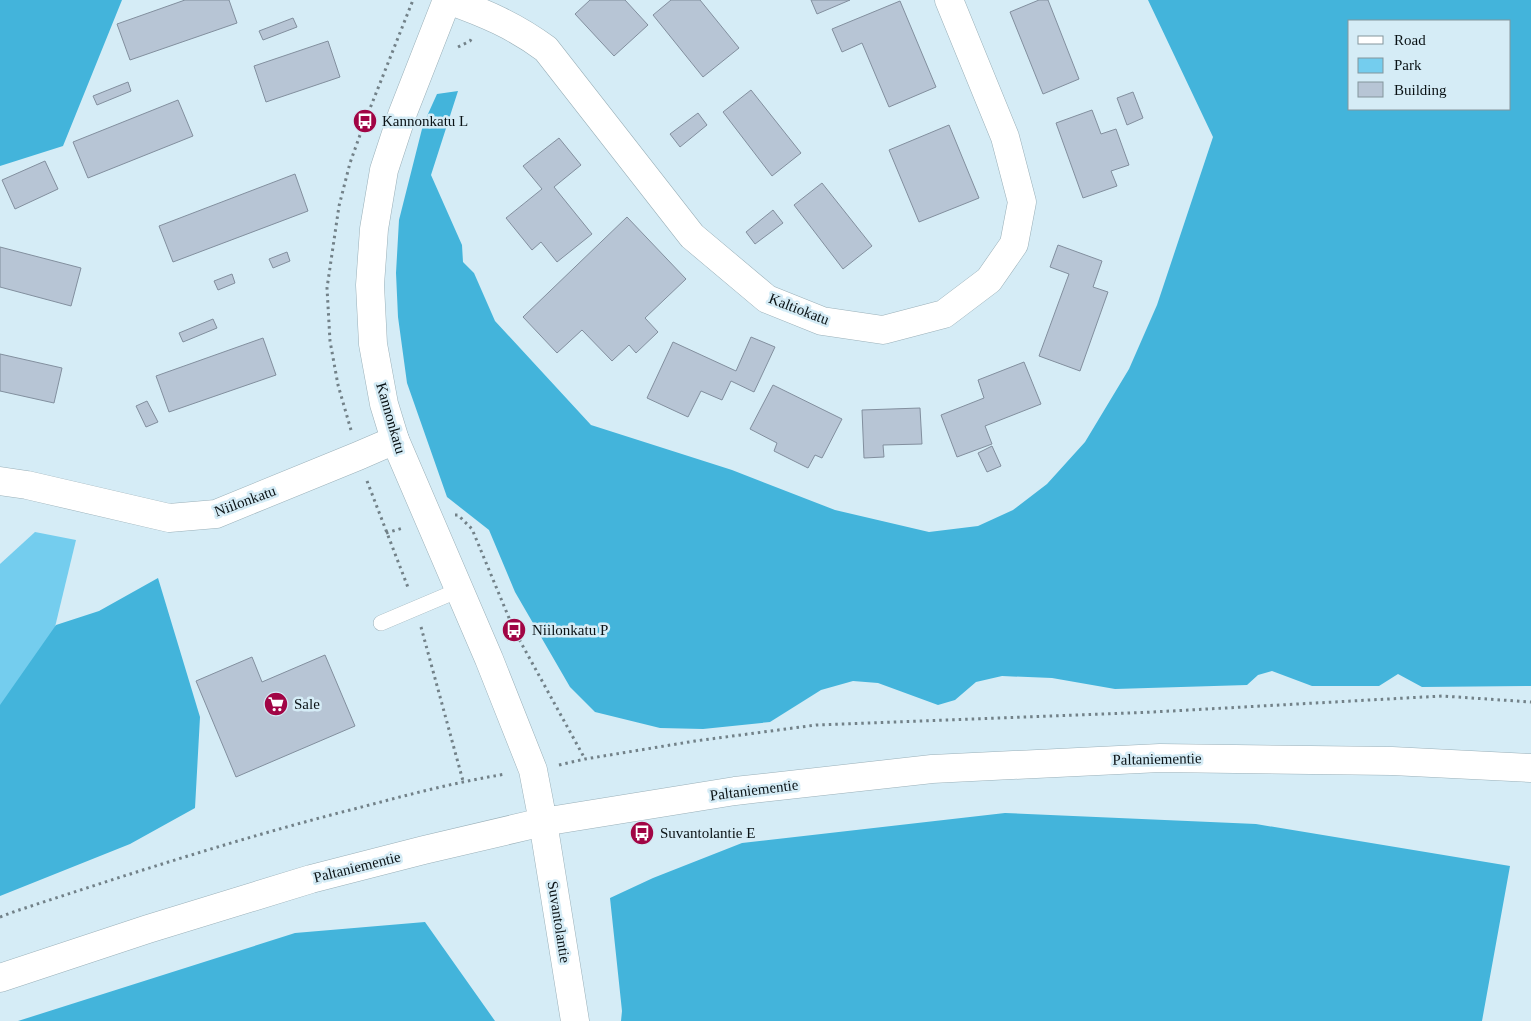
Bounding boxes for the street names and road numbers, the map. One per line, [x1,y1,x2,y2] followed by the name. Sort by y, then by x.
[767,290,832,328] street label: Kaltiokatu
[373,381,409,456] street label: Kannonkatu
[212,482,278,519] street label: Niilonkatu
[1112,750,1202,768] street label: Paltaniementie
[709,777,800,803] street label: Paltaniementie
[312,848,403,886] street label: Paltaniementie
[545,880,573,964] street label: Suvantolantie

